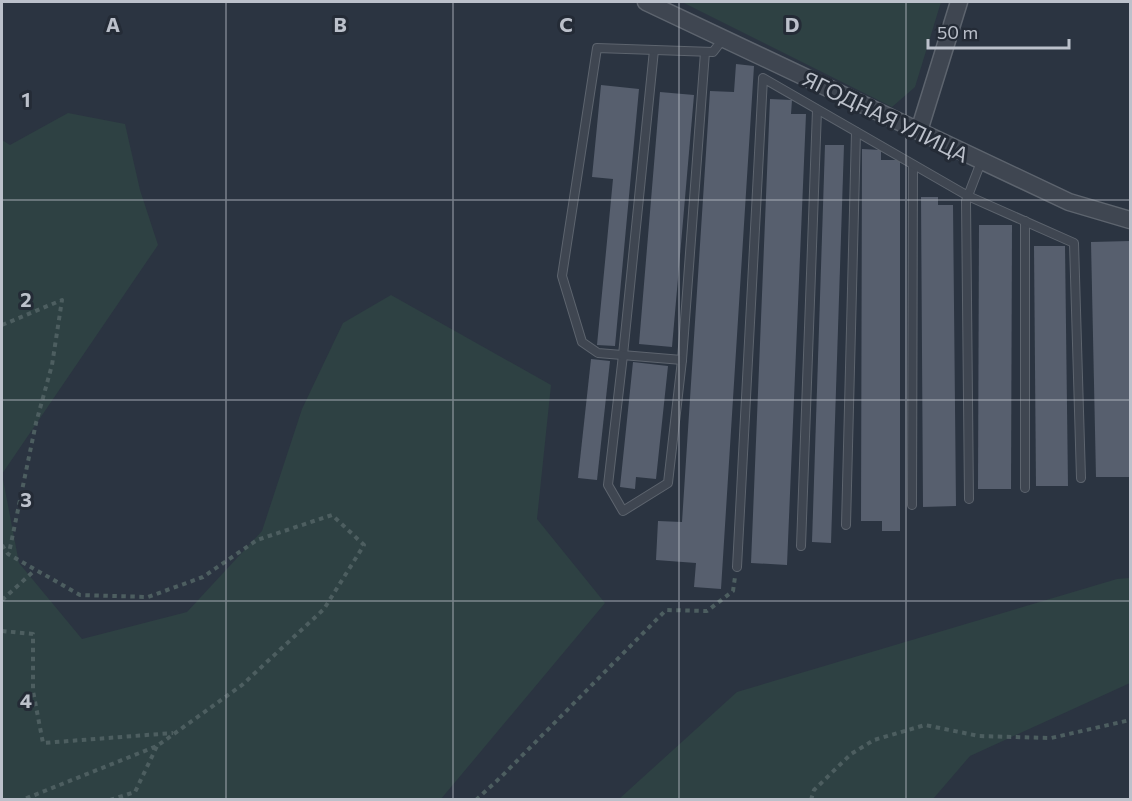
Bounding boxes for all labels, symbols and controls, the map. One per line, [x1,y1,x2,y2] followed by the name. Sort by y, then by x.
[106,12,120,36] text: A
[333,12,347,36] text: B
[559,12,573,36] text: C
[785,12,799,36] text: D
[928,12,1069,50] scale bar
[937,21,978,43] text: 50 m
[799,65,973,167] street label: ЯГОДНАЯ УЛИЦА
[21,87,31,111] text: 1
[20,287,32,311] text: 2
[20,487,32,511] text: 3
[20,688,32,712] text: 4

